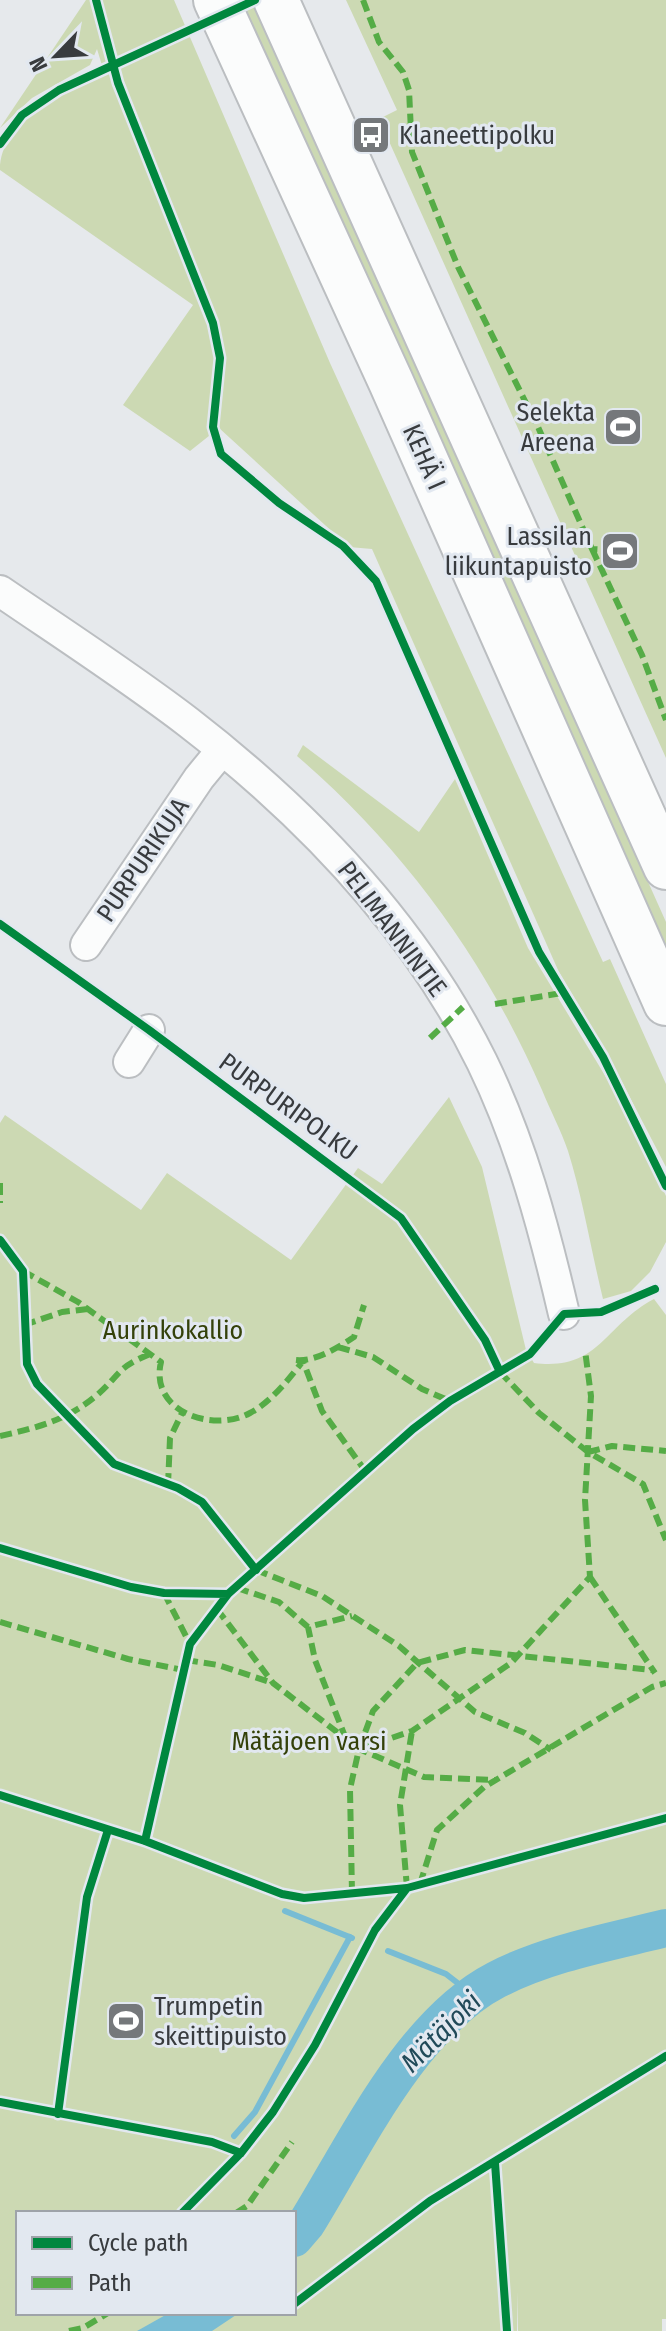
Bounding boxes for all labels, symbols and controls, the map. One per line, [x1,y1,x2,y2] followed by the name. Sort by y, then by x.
[16,16,96,96] north arrow
[23,53,53,76] text: N
[350,114,392,156] bus stop icon: Klaneettipolku
[399,120,555,151] place label: Klaneettipolku
[517,397,595,458] place label: Selekta Areena
[602,406,644,448] sports icon: Selekta Areena
[396,419,452,495] street label: KEHÄ I
[445,521,592,582] place label: Lassilan liikuntapuisto
[599,530,641,572] sports icon: Lassilan liikuntapuisto
[90,792,196,928] street label: PURPURIKUJA
[331,855,453,1003] street label: PELIMANNINTIE
[213,1046,363,1168] street label: PURPURIPOLKU
[103,1315,243,1346] park label: Aurinkokallio
[231,1726,387,1757] park label: Mätäjoen varsi
[394,1985,488,2079] water label: Mätäjoki
[154,1991,287,2052] place label: Trumpetin skeittipuisto
[105,2000,147,2042] sports icon: Trumpetin skeittipuisto
[16,2211,296,2315] legend
[88,2229,188,2257] text: Cycle path
[88,2269,132,2297] text: Path

